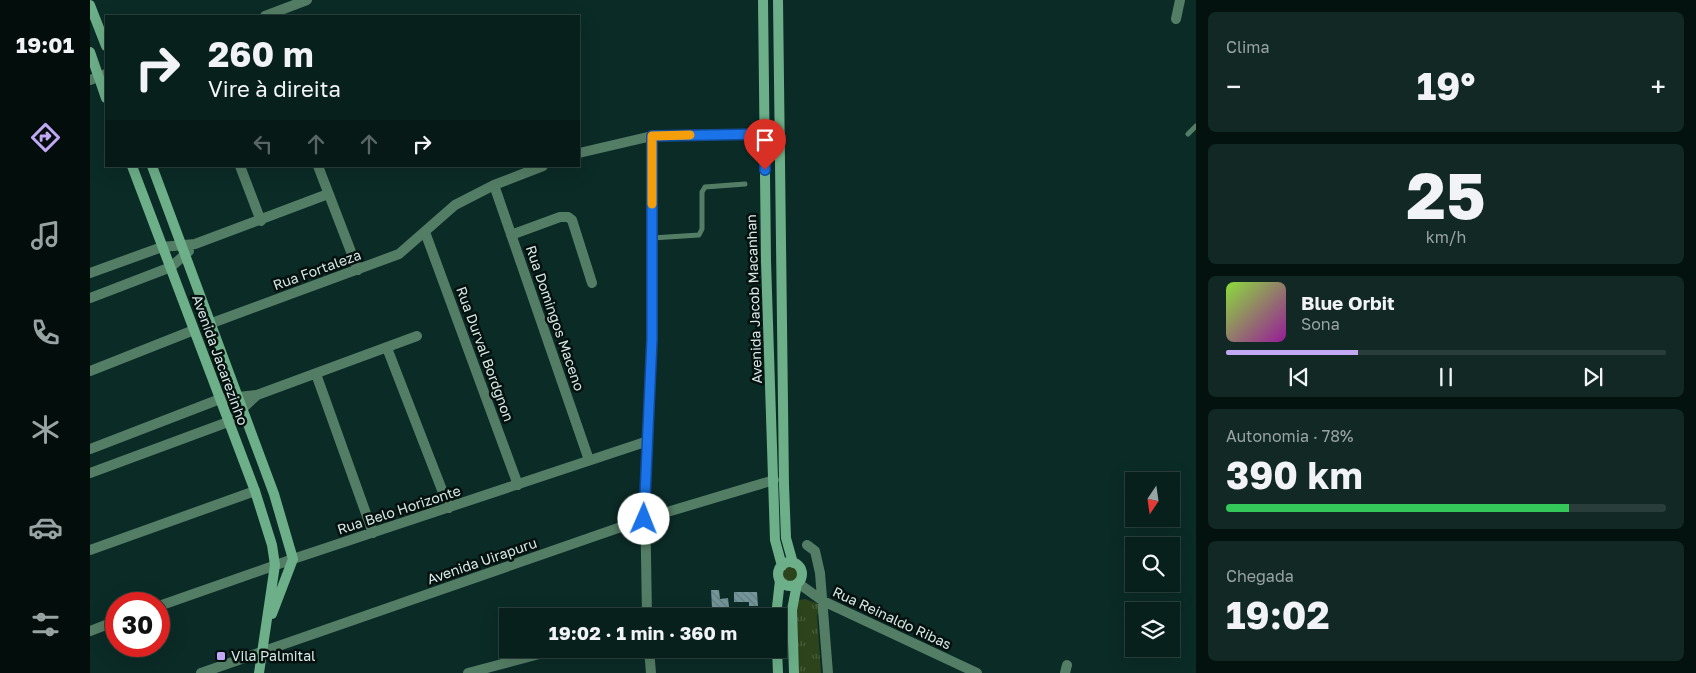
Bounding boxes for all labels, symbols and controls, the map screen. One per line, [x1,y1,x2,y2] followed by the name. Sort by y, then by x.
[16,31,74,58] text: 19:01
[208,33,314,75] text: 260 m
[125,35,190,100] icon: right
[1226,37,1270,57] text: Clima
[1417,63,1475,108] text: 19°
[1226,70,1241,103] text: −
[1651,70,1666,103] text: +
[208,75,341,102] text: Vire à direita
[744,119,786,170] pin
[28,120,63,155] icon: directions
[751,126,779,154] icon: arrive
[249,130,277,158] icon: left
[302,130,330,158] icon: ahead
[355,130,383,158] icon: ahead
[408,130,436,158] icon: right
[1406,155,1486,233] text: 25
[742,214,765,384] street label: Avenida Jacob Macanhan
[28,218,63,253] icon: music
[1426,227,1466,247] text: km/h
[523,243,588,393] street label: Rua Domingos Maceno
[270,246,363,293] street label: Rua Fortaleza
[453,284,518,424] street label: Rua Durval Bordgnon
[1301,291,1395,314] text: Blue Orbit
[189,292,252,427] street label: Avenida Jacarezinho
[1301,314,1340,334] text: Sona
[28,315,63,350] icon: phone
[1285,363,1313,391] icon: previous
[1432,363,1460,391] icon: pause
[1579,363,1607,391] icon: next
[28,412,63,447] icon: climate
[1226,426,1354,446] text: Autonomia · 78%
[1226,452,1363,497] text: 390 km
[1125,472,1180,528] north arrow
[1125,472,1180,657] map controls
[335,482,463,538] street label: Rua Belo Horizonte
[617,492,669,544] position arrow
[28,510,63,545] icon: car
[425,534,539,587] street label: Avenida Uirapuru
[1125,537,1180,592] button: search
[1226,566,1294,586] text: Chegada
[830,583,954,653] street label: Rua Reinaldo Ribas
[105,592,170,657] speed limit sign: 30
[1226,592,1330,637] text: 19:02
[1125,602,1180,657] button: layers
[28,607,63,642] icon: filters
[549,621,737,644] text: 19:02 · 1 min · 360 m
[231,647,316,664] place label: Vila Palmital
[215,650,227,662] marker: Vila Palmital

